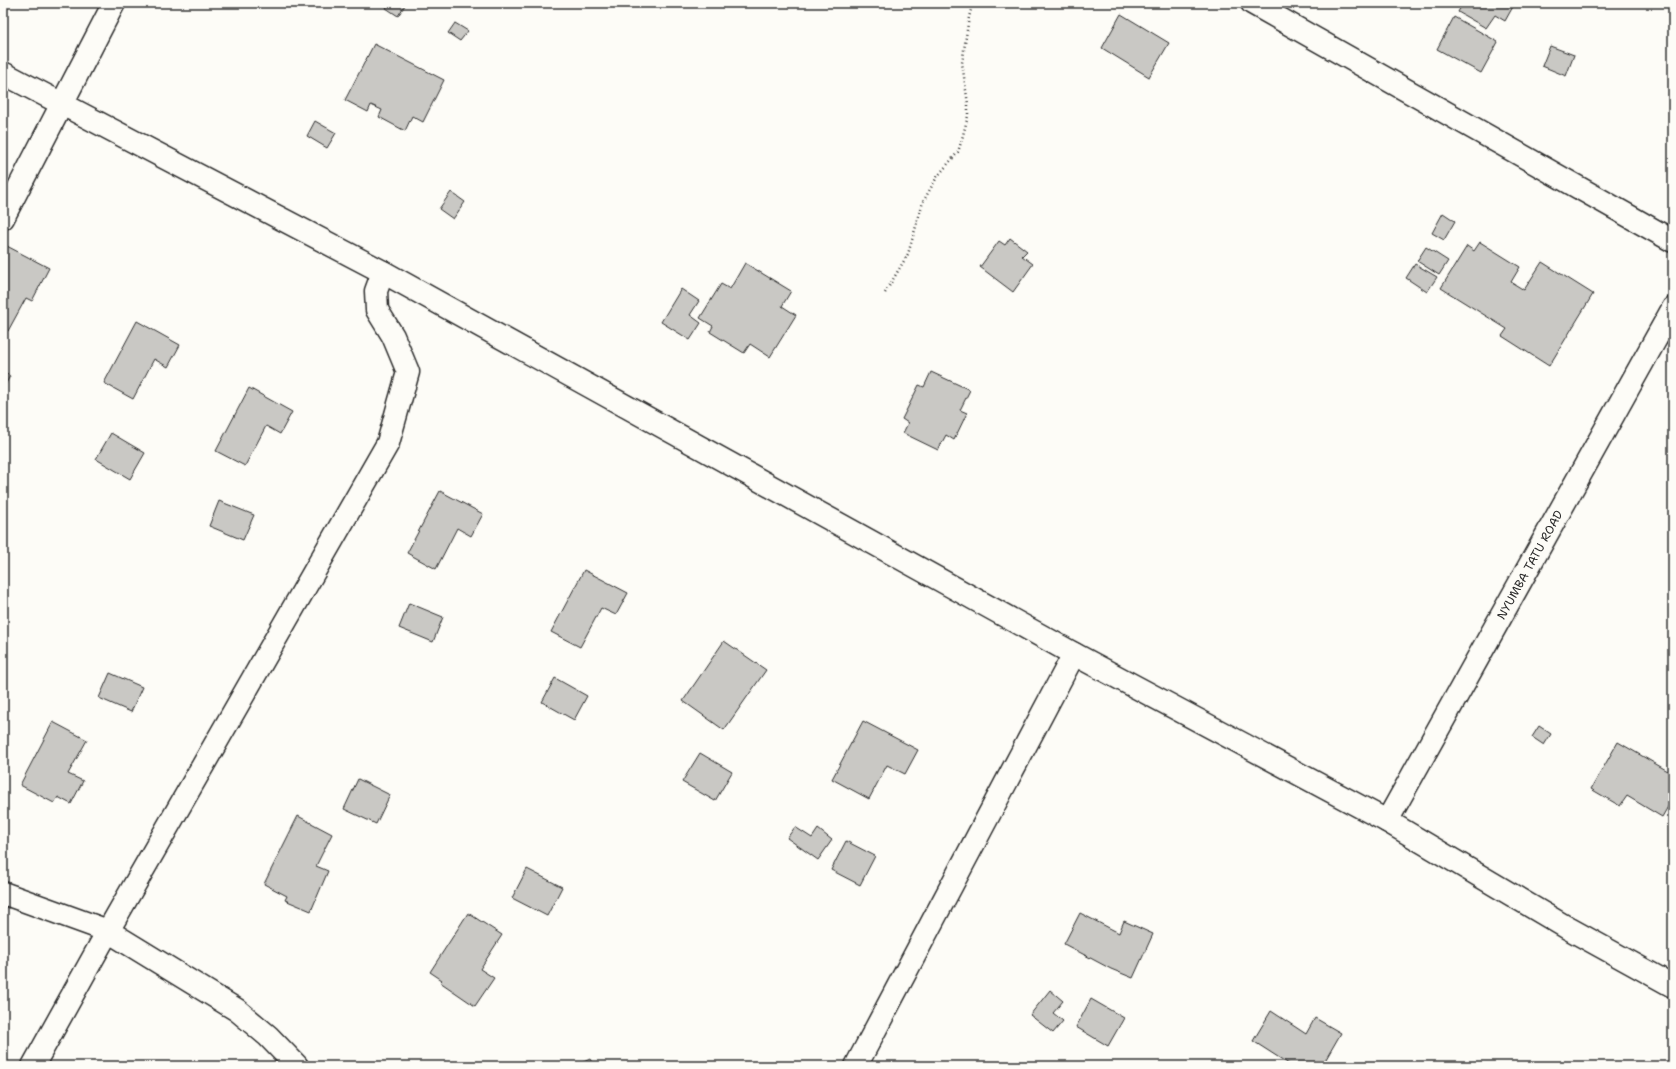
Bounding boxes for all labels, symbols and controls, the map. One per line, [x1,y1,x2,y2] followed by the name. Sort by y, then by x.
[1493,507,1567,622] street label: NYUMBA TATU ROAD

